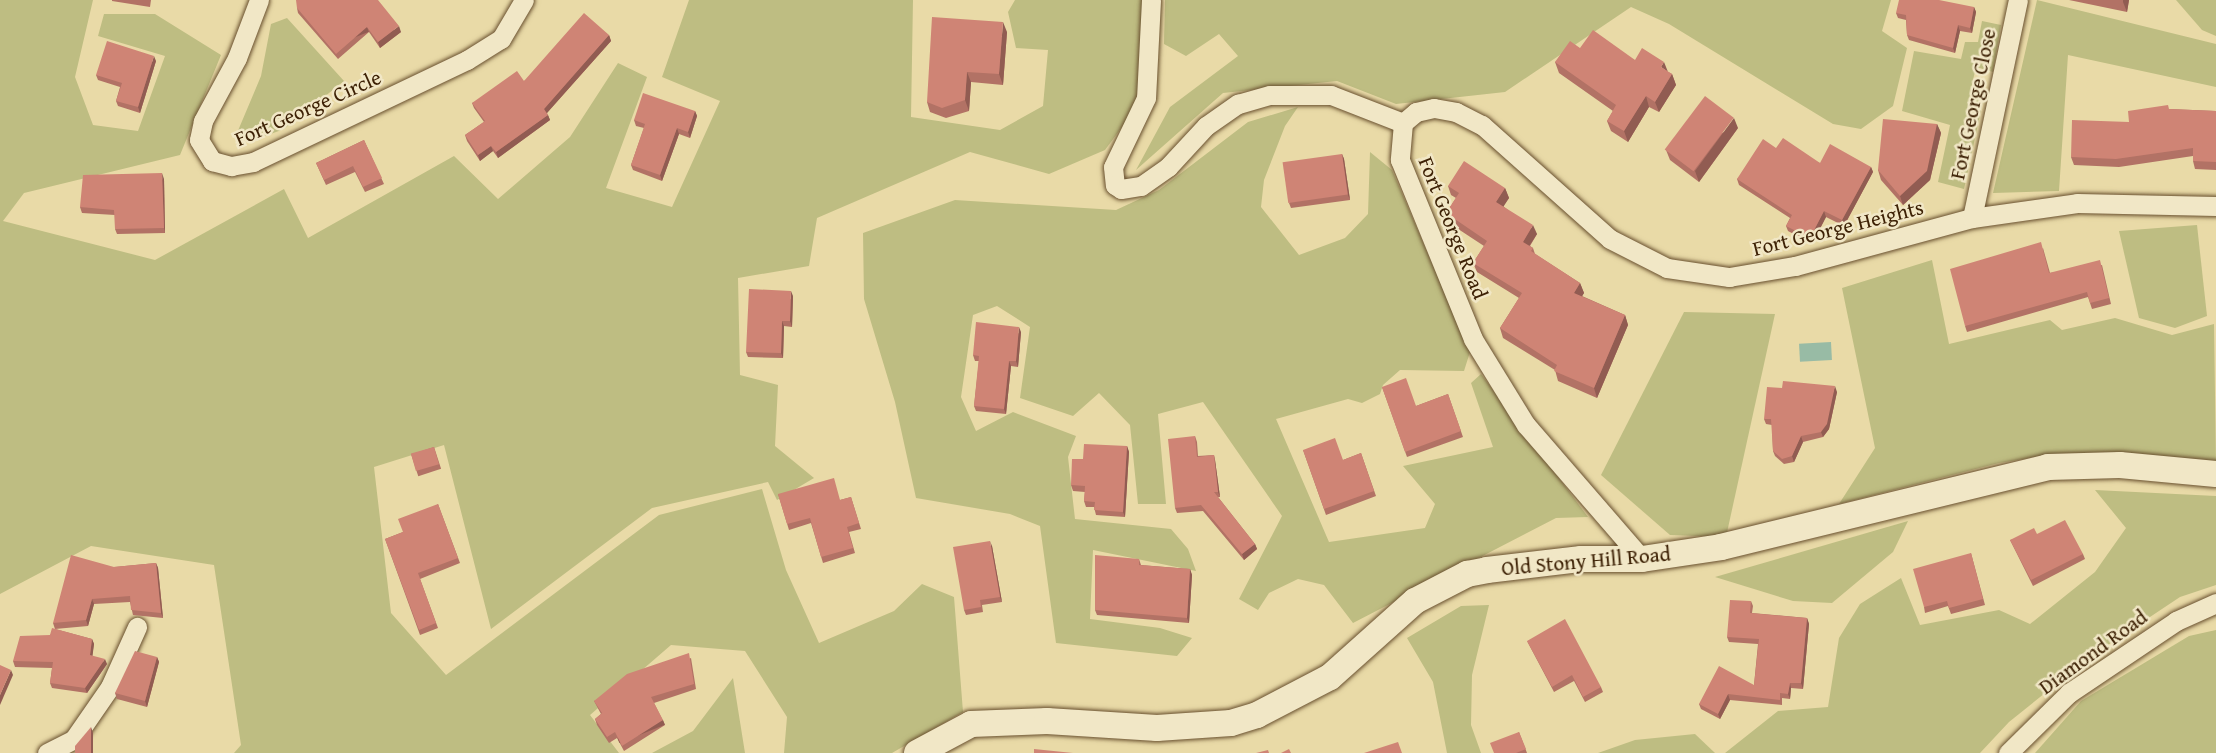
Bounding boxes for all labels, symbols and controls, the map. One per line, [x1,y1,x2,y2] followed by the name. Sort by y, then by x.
[1945,26,2001,182] street label: Fort George Close
[231,64,385,152] street label: Fort George Circle
[1413,153,1493,303] street label: Fort George Road
[1750,195,1926,261] street label: Fort George Heights
[1500,541,1672,581] street label: Old Stony Hill Road
[2034,604,2152,700] street label: Diamond Road

